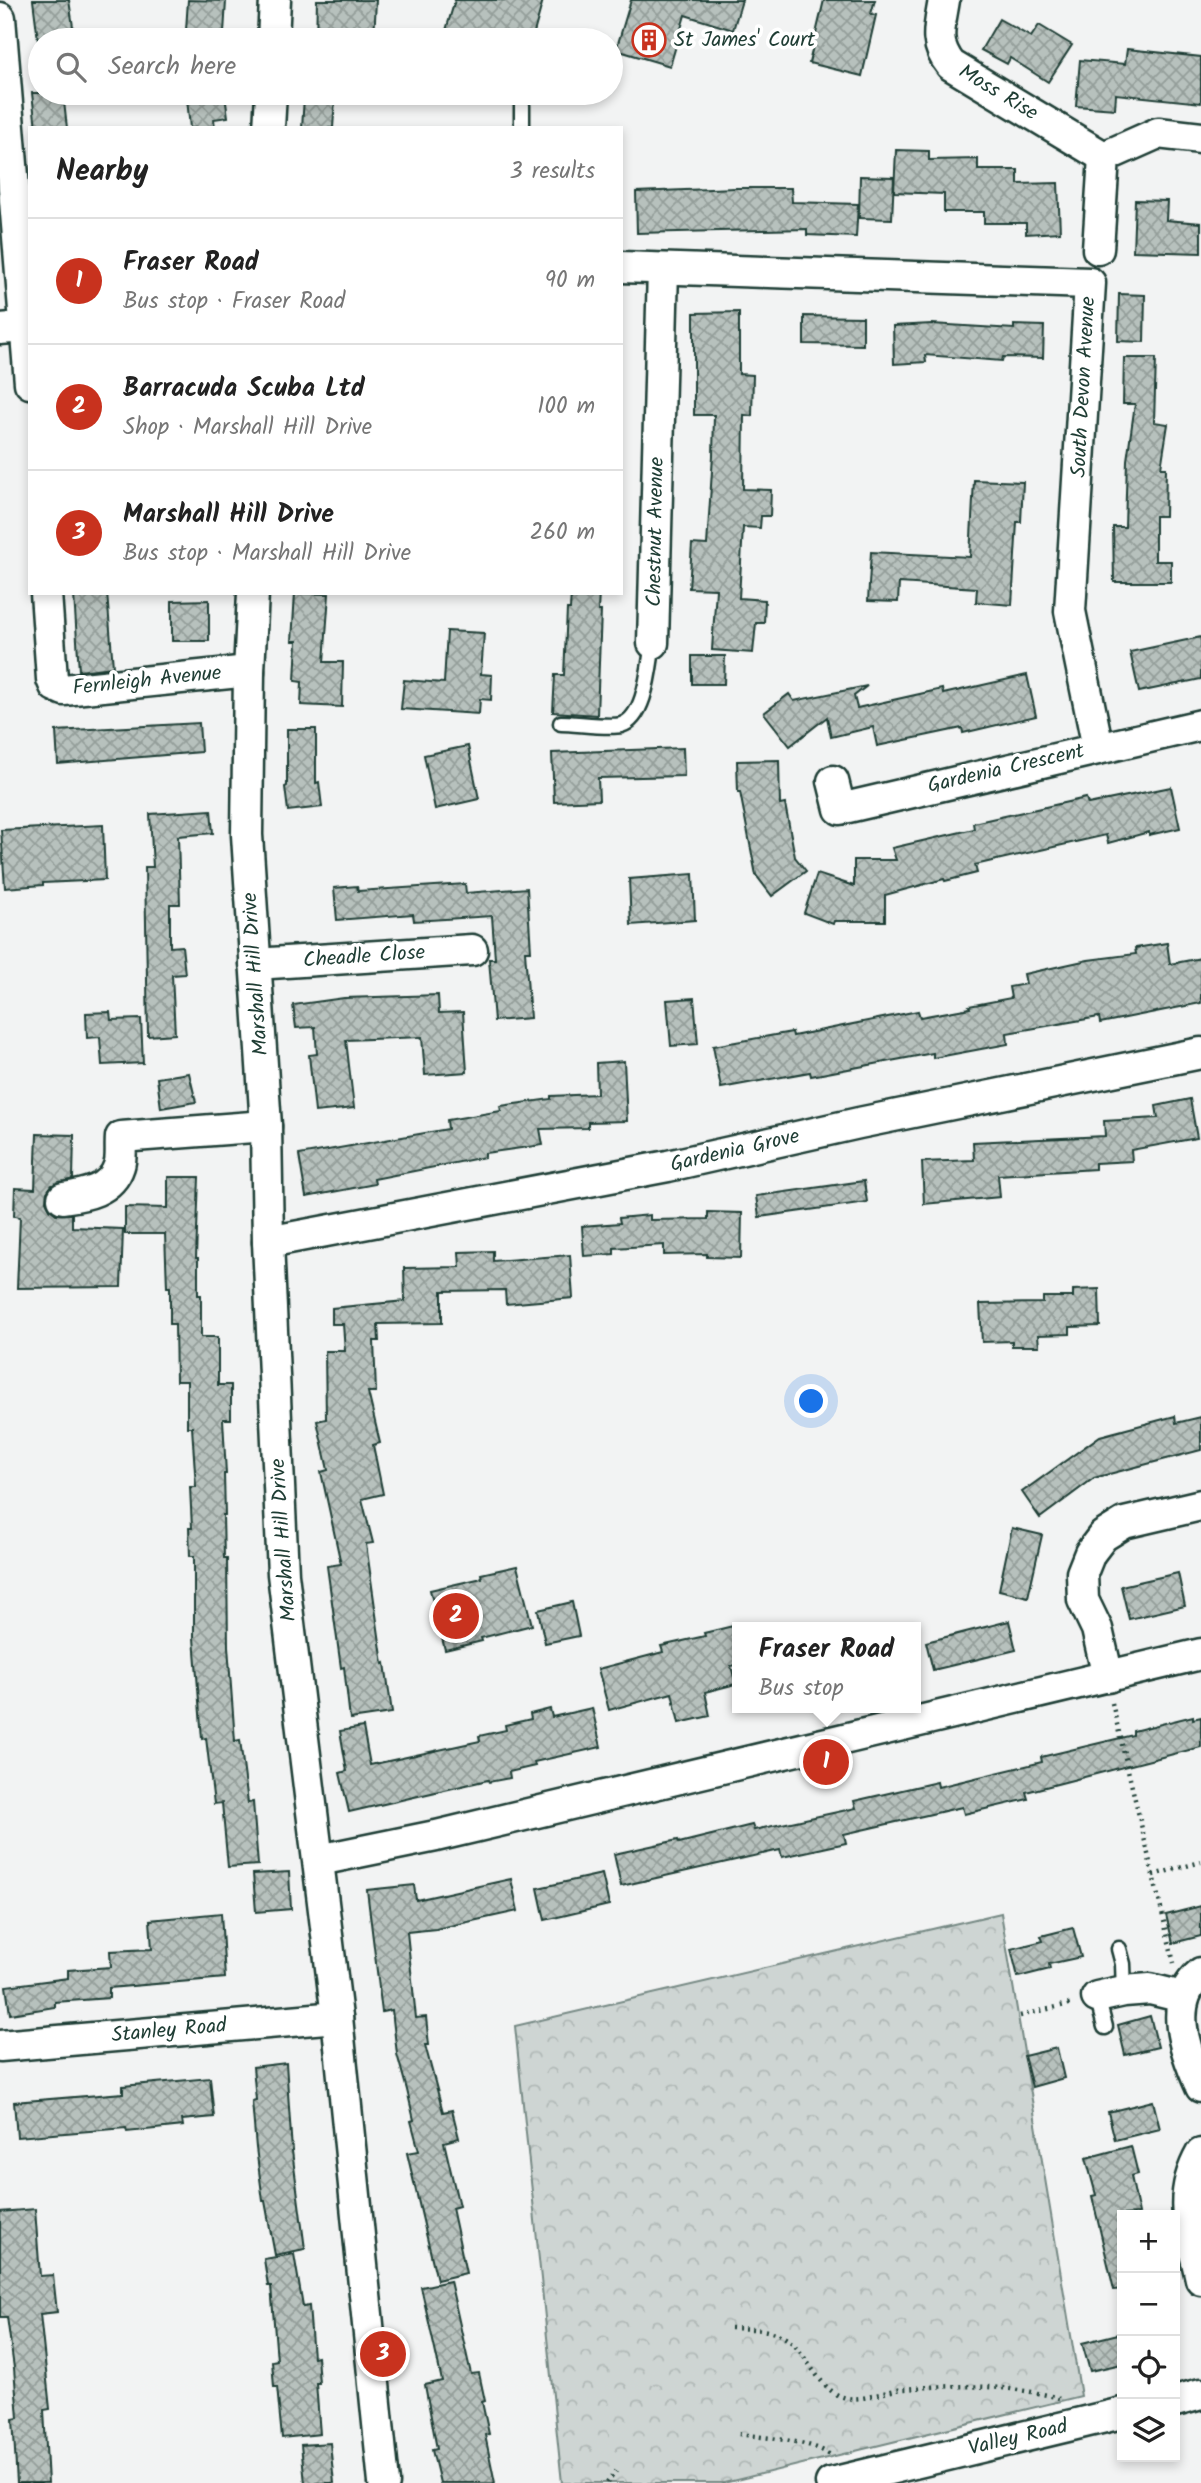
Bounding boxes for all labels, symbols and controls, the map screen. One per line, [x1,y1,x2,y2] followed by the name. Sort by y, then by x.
[630,21,668,59] building icon: St James' Court
[674,24,816,57] place label: St James' Court
[28,28,623,105] search box
[108,46,236,88] text: Search here
[52,48,90,86] icon: search
[952,56,1045,130] street label: Moss Rise
[56,148,148,196] text: Nearby
[509,154,595,190] text: 3 results
[123,242,259,284] text: Fraser Road
[76,263,82,299] text: 1
[545,263,595,299] text: 90 m
[123,284,345,320] text: Bus stop · Fraser Road
[1063,295,1105,478] street label: South Devon Avenue
[123,368,365,410] text: Barracuda Scuba Ltd
[72,389,86,425] text: 2
[537,389,595,425] text: 100 m
[123,410,372,446] text: Shop · Marshall Hill Drive
[638,456,674,607] street label: Chestnut Avenue
[123,494,334,536] text: Marshall Hill Drive
[73,515,85,551] text: 3
[530,515,595,551] text: 260 m
[123,536,411,572] text: Bus stop · Marshall Hill Drive
[71,657,224,705] street label: Fernleigh Avenue
[924,735,1089,803] street label: Gardenia Crescent
[234,891,278,1057] street label: Marshall Hill Drive
[302,936,427,978] street label: Cheadle Close
[667,1120,803,1182] street label: Gardenia Grove
[794,1384,828,1418] your location
[262,1457,306,1623] street label: Marshall Hill Drive
[433,1590,479,1642] pin: 2
[732,1622,921,1713] popup
[759,1629,894,1671] text: Fraser Road
[759,1671,843,1707] text: Bus stop
[803,1736,849,1788] pin: 1
[110,2009,228,2052] street label: Stanley Road
[1117,2210,1180,2462] map controls
[1117,2210,1180,2273] button: +
[1117,2273,1180,2336] button: −
[360,2328,406,2380] pin: 3
[1117,2336,1180,2399] button: locate
[1117,2399,1180,2462] button: layers
[965,2410,1071,2465] street label: Valley Road

